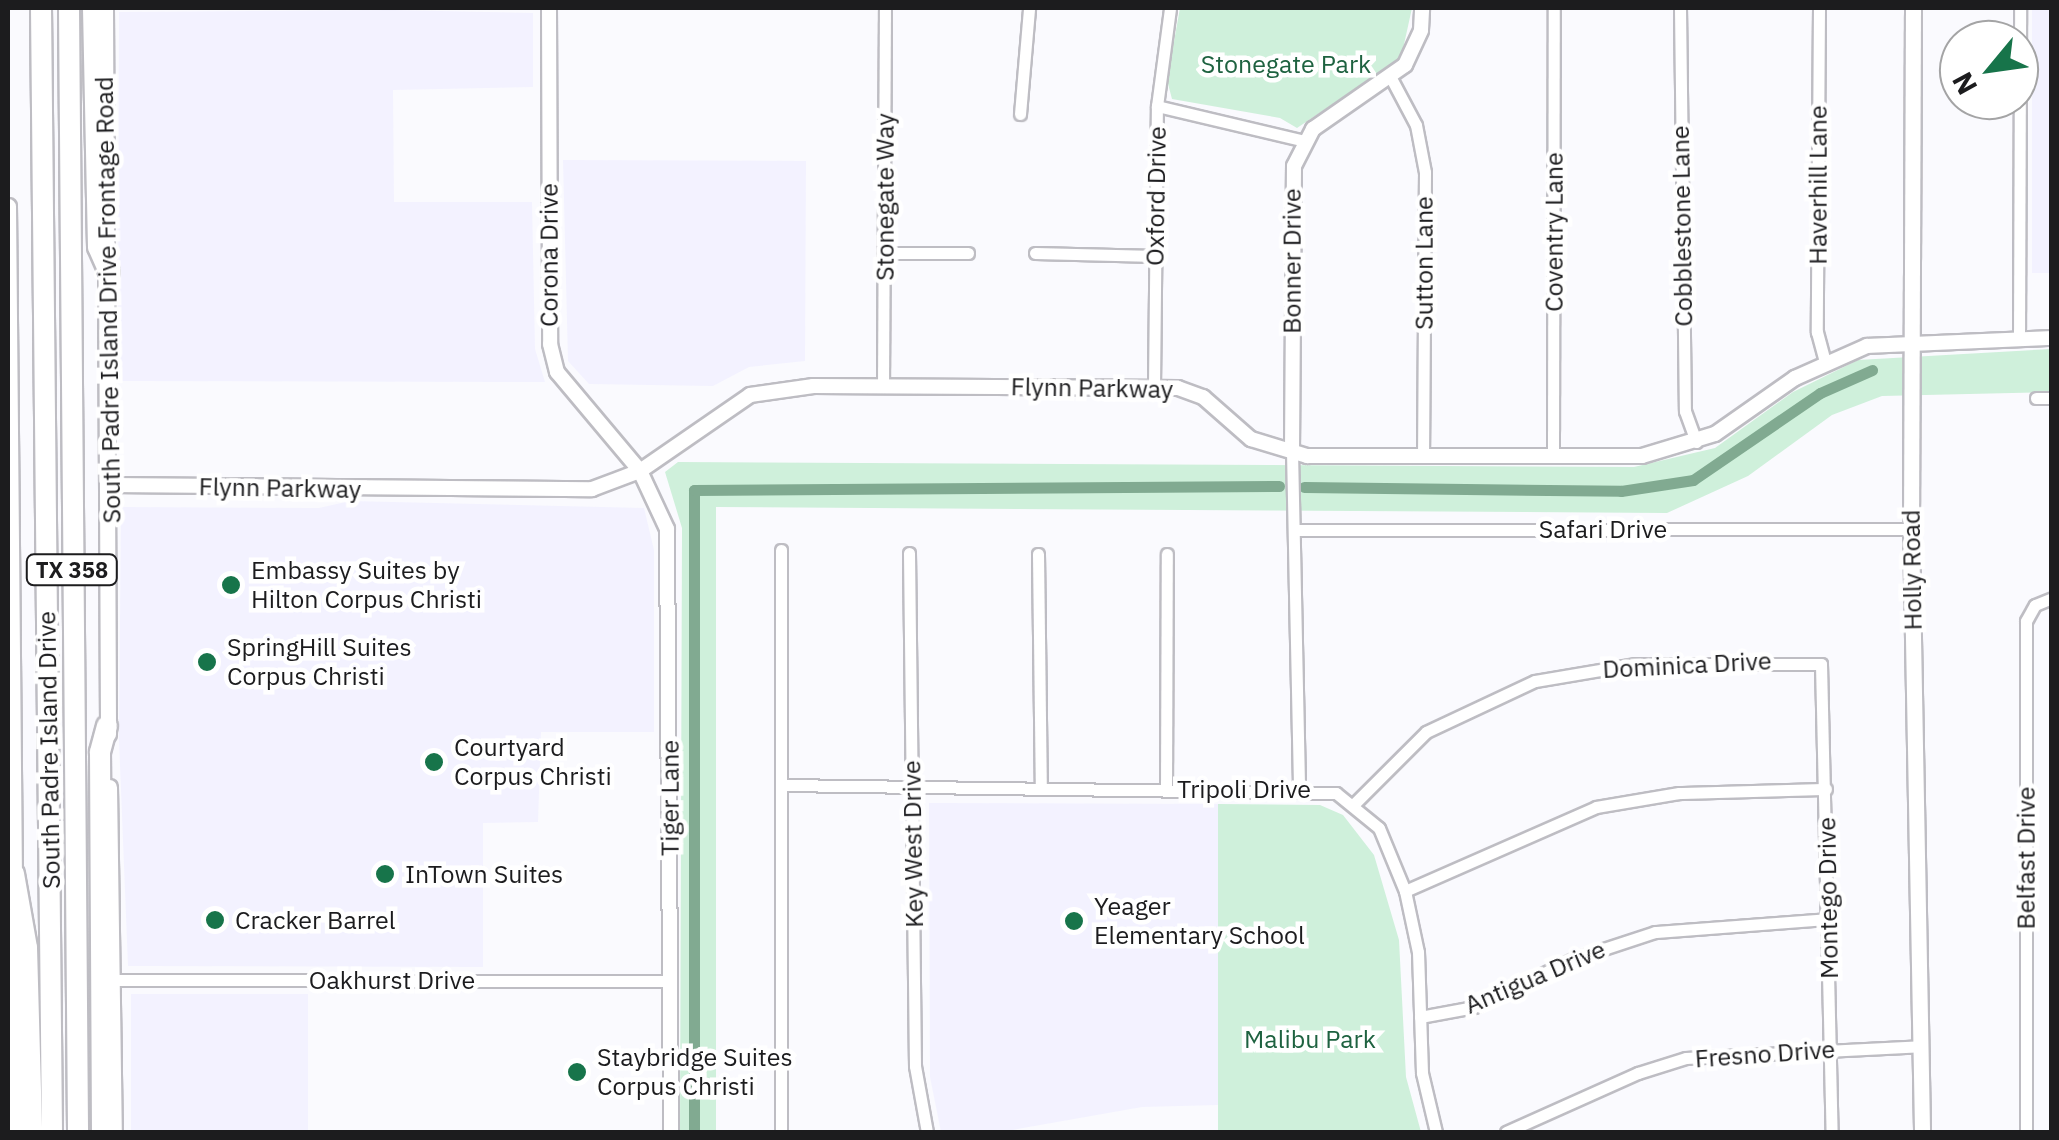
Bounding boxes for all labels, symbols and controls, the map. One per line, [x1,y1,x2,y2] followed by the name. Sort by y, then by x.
[1939,20,2039,120] north arrow
[1201,49,1371,79] park label: Stonegate Park
[1943,66,1985,102] text: N
[89,76,127,524] street label: South Padre Island Drive Frontage Road
[1803,105,1833,265] street label: Haverhill Lane
[870,113,900,281] street label: Stonegate Way
[1665,125,1699,327] street label: Cobblestone Lane
[1140,126,1172,266] street label: Oxford Drive
[1539,152,1569,312] street label: Coventry Lane
[534,183,564,327] street label: Corona Drive
[1277,188,1307,334] street label: Bonner Drive
[1409,196,1439,330] street label: Sutton Lane
[1010,372,1174,404] street label: Flynn Parkway
[198,472,362,504] street label: Flynn Parkway
[1896,509,1928,631] street label: Holly Road
[1539,514,1667,544] street label: Safari Drive
[24,553,120,587] road number: TX 358
[251,556,482,615] place label: Embassy Suites by Hilton Corpus Christi
[220,574,242,596] marker: Embassy Suites by Hilton Corpus Christi
[32,611,66,889] street label: South Padre Island Drive
[227,633,412,692] place label: SpringHill Suites Corpus Christi
[1602,646,1772,684] street label: Dominica Drive
[196,651,218,673] marker: SpringHill Suites Corpus Christi
[454,733,612,792] place label: Courtyard Corpus Christi
[655,740,685,856] street label: Tiger Lane
[423,751,445,773] marker: Courtyard Corpus Christi
[897,760,929,928] street label: Key West Drive
[1177,774,1311,804] street label: Tripoli Drive
[2011,787,2041,929] street label: Belfast Drive
[1812,817,1844,979] street label: Montego Drive
[405,859,563,889] place label: InTown Suites
[374,863,396,885] marker: InTown Suites
[1094,892,1305,951] place label: Yeager Elementary School
[235,905,395,935] place label: Cracker Barrel
[204,909,226,931] marker: Cracker Barrel
[1063,910,1085,932] marker: Yeager Elementary School
[1460,934,1610,1020] street label: Antigua Drive
[309,965,475,995] street label: Oakhurst Drive
[1244,1024,1376,1054] park label: Malibu Park
[1694,1034,1836,1074] street label: Fresno Drive
[597,1043,793,1102] place label: Staybridge Suites Corpus Christi
[566,1061,588,1083] marker: Staybridge Suites Corpus Christi

